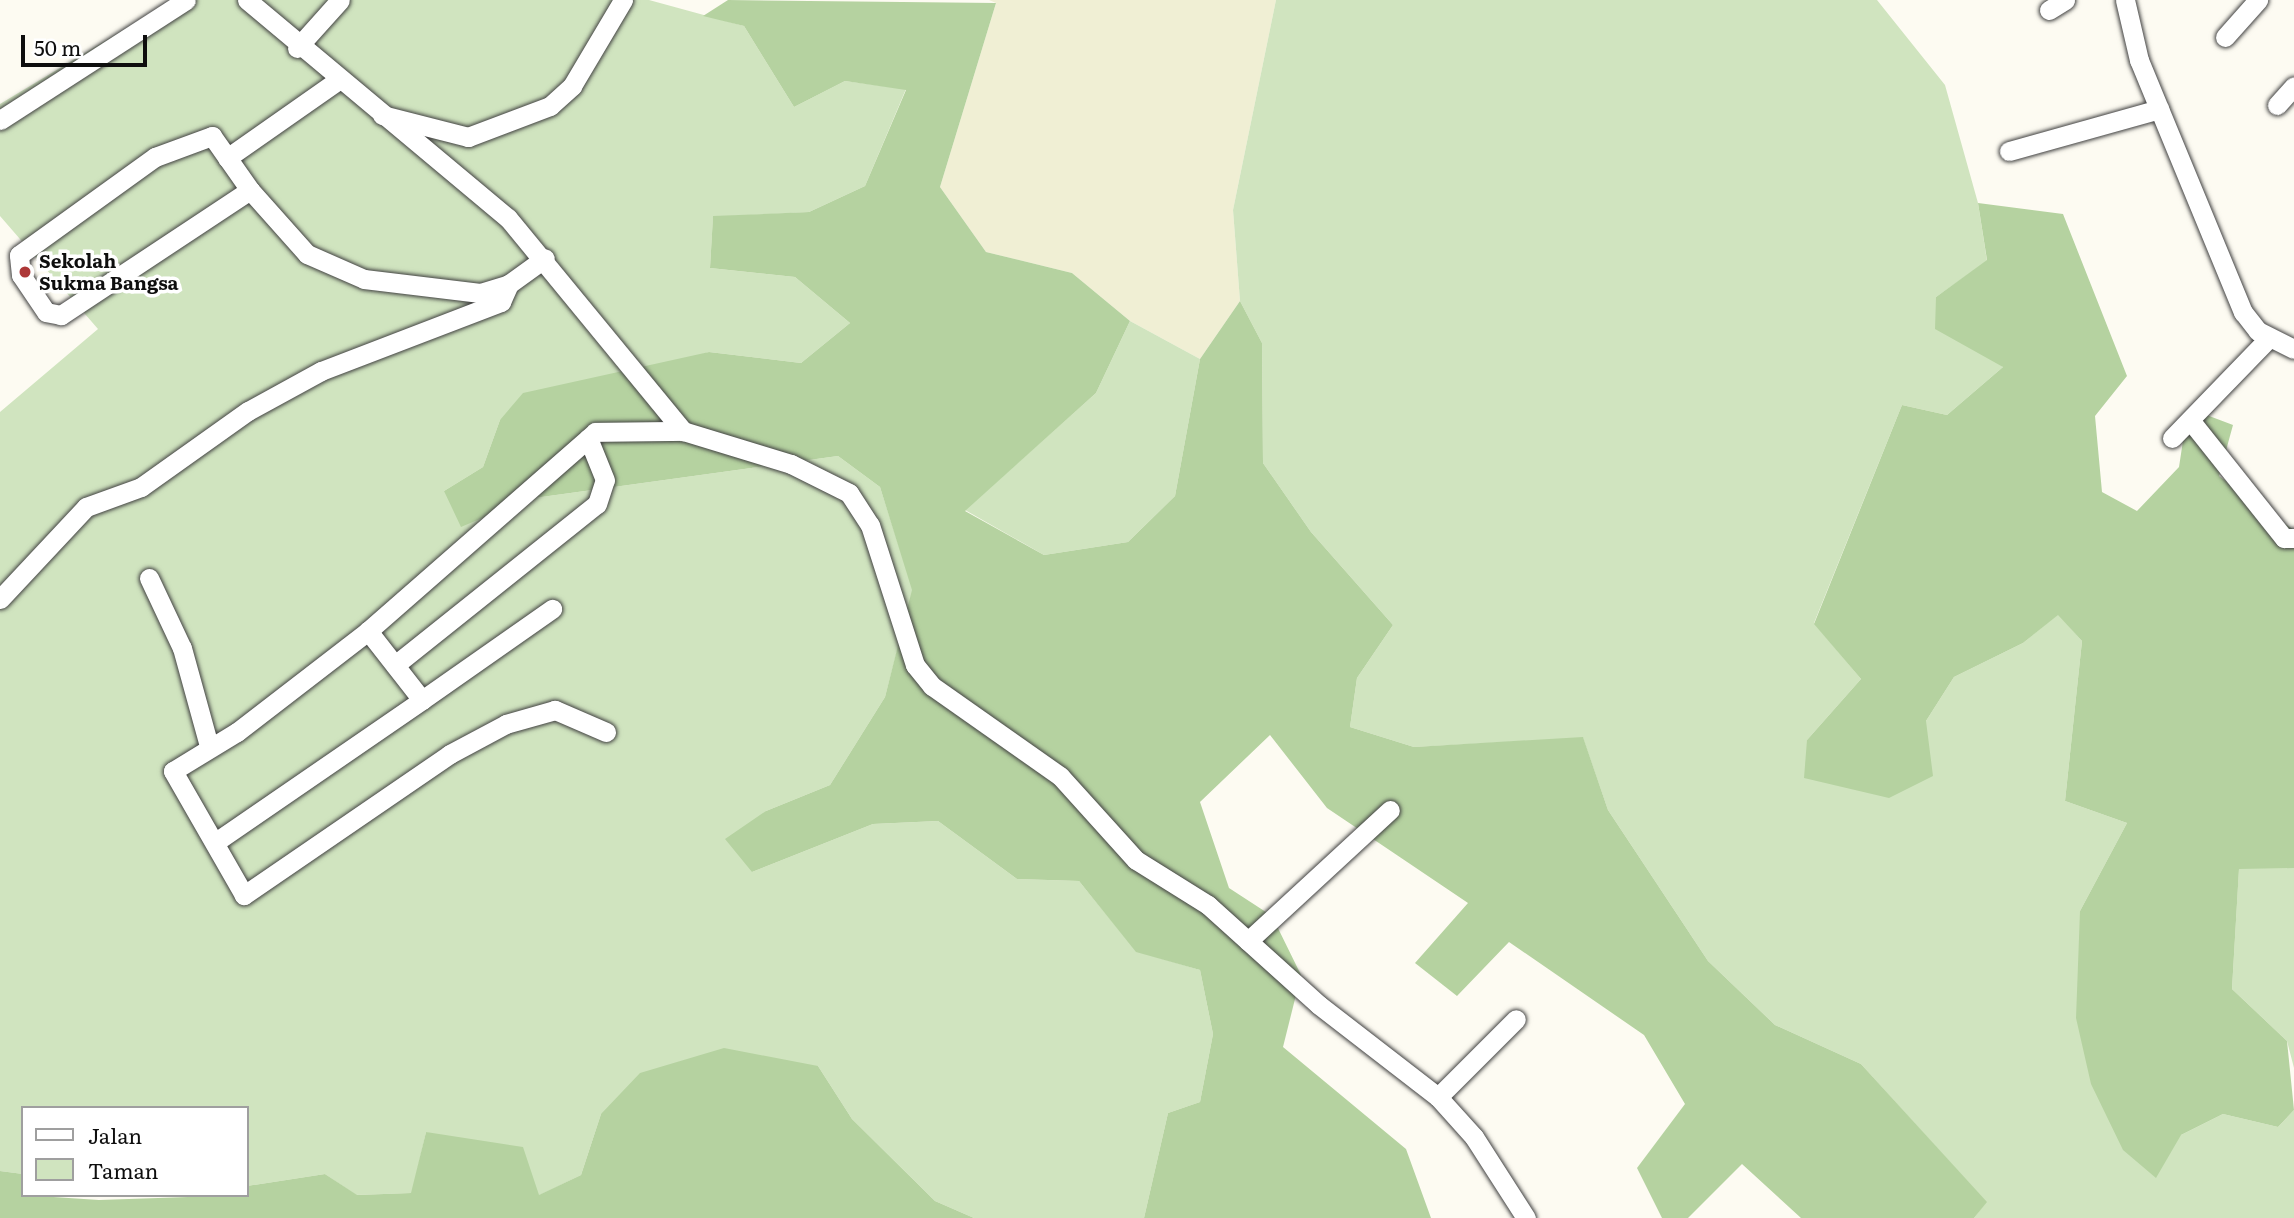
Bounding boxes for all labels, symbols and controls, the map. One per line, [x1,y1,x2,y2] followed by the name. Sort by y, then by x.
[24,21,150,65] scale bar
[34,31,81,62] text: 50 m
[39,250,179,294] place label: Sekolah Sukma Bangsa
[17,264,33,280] marker: Sekolah Sukma Bangsa
[21,1106,248,1197] legend
[88,1119,142,1150] text: Jalan
[88,1154,159,1185] text: Taman

